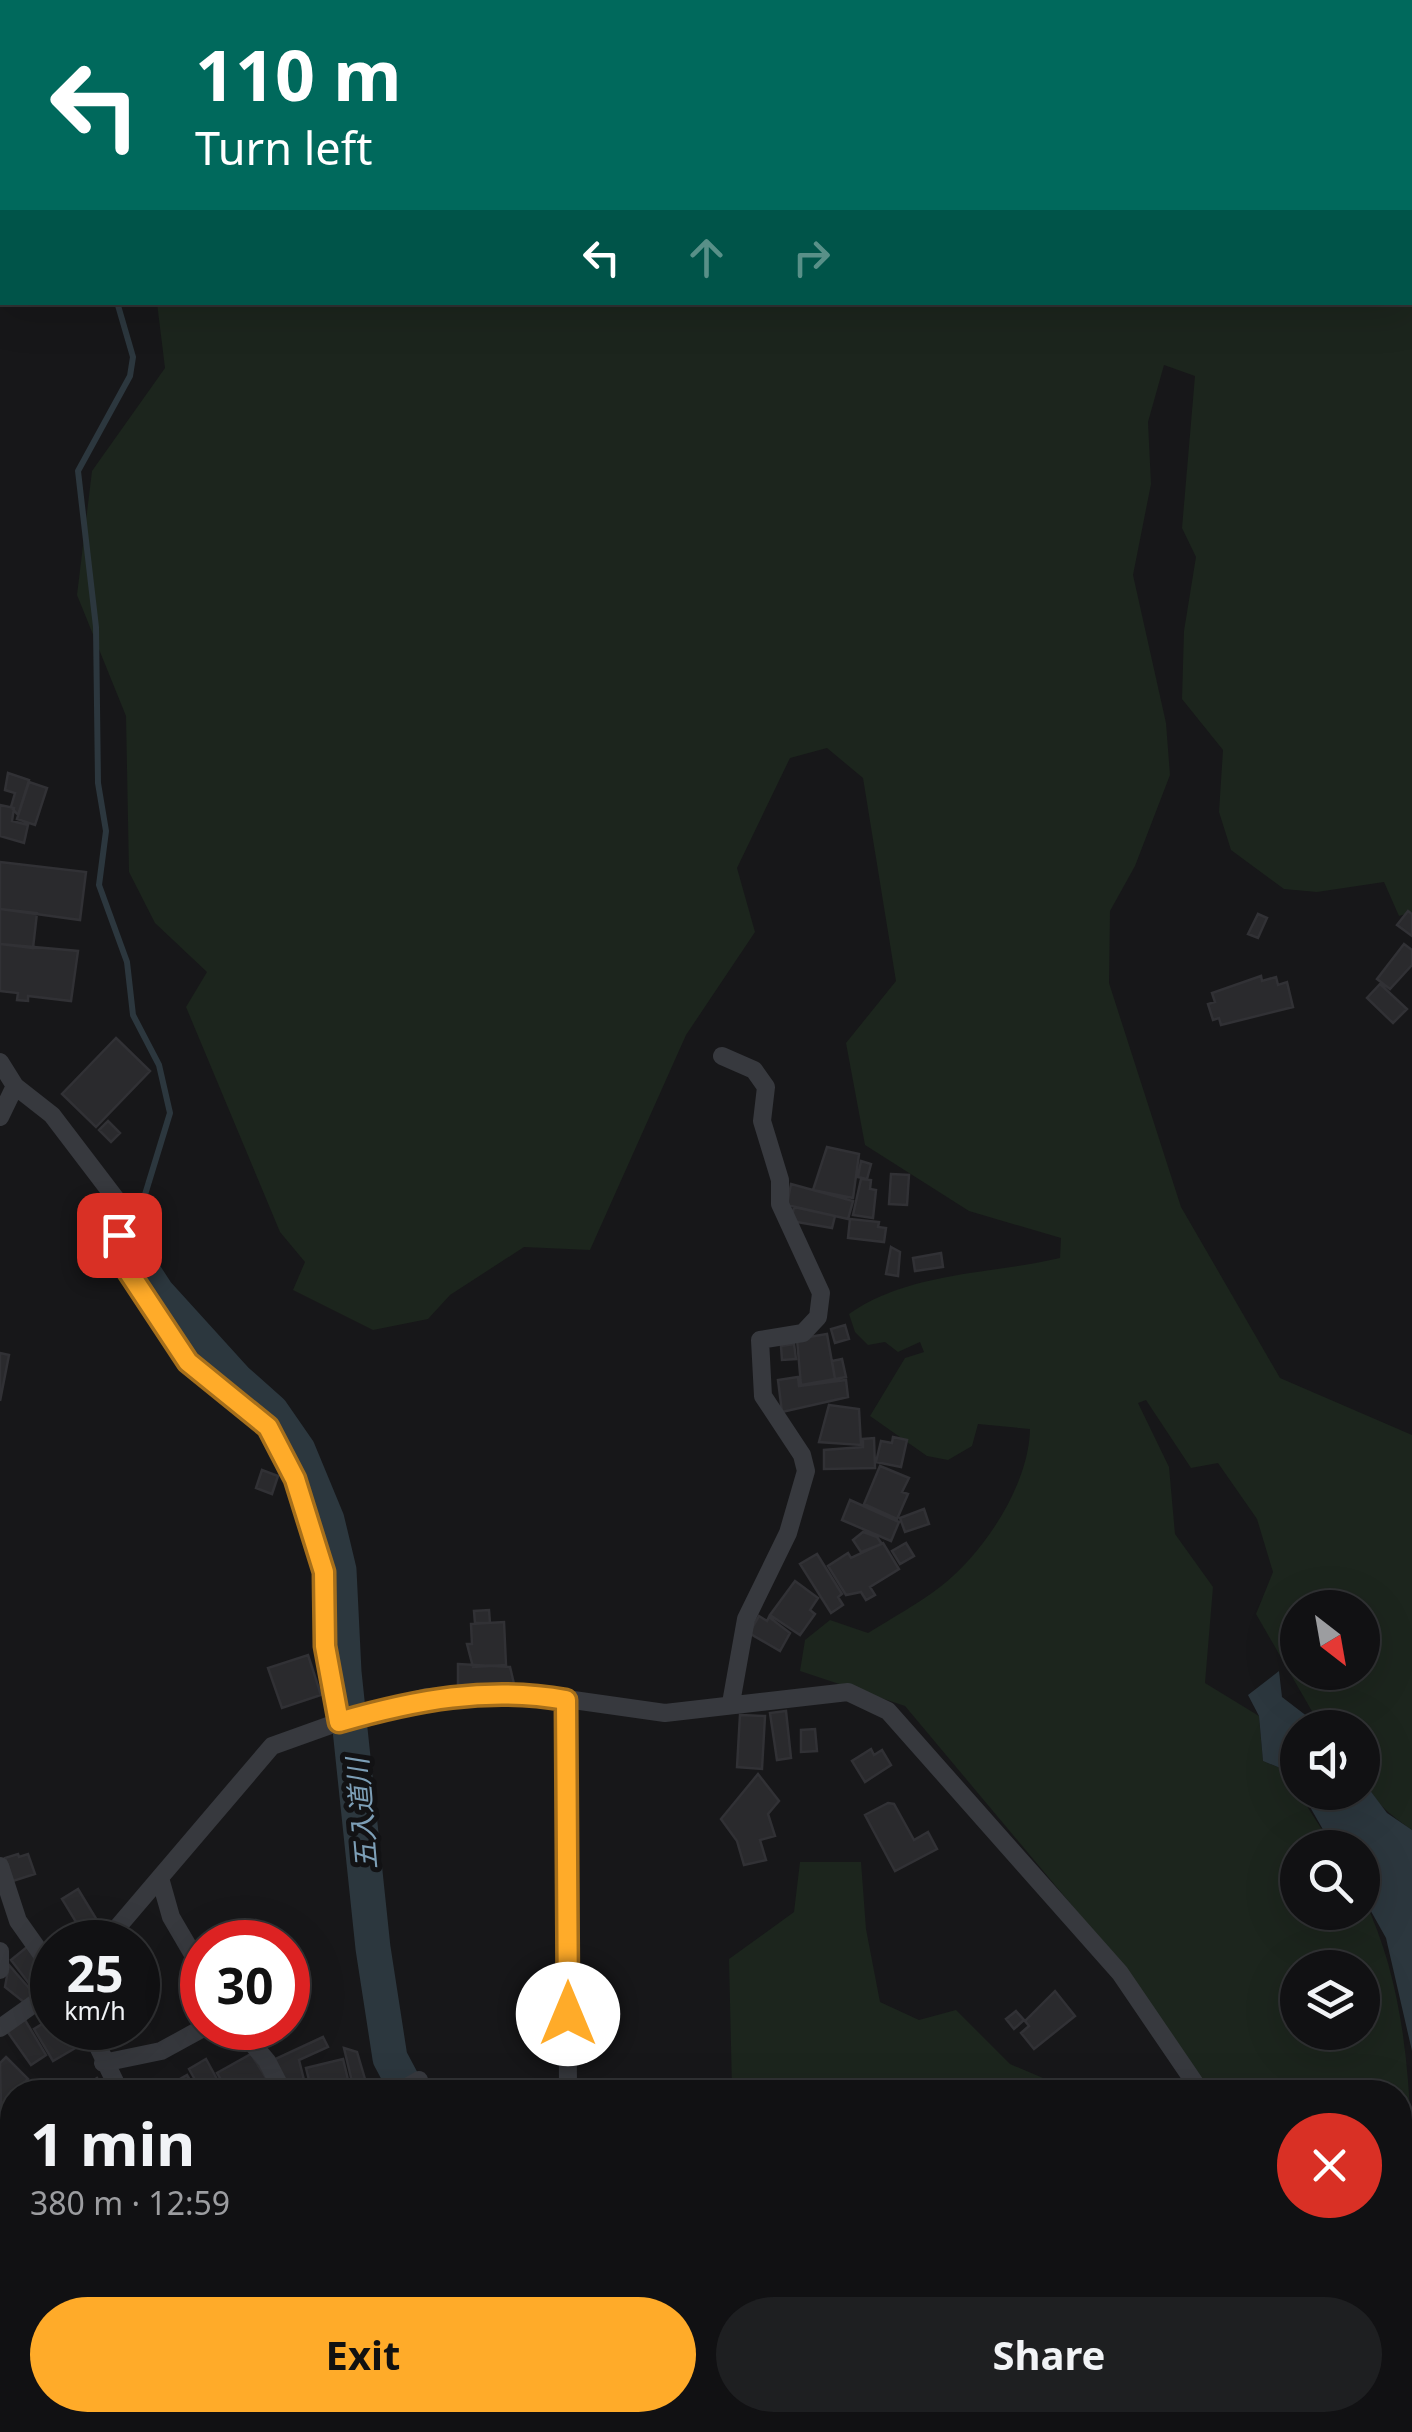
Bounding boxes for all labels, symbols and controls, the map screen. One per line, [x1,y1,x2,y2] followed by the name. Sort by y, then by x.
[195,26,402,122] text: 110 m
[30,40,160,170] icon: left
[195,117,372,178] text: Turn left
[574,230,629,285] icon: left
[679,230,734,285] icon: ahead
[784,230,839,285] icon: right
[77,1193,162,1278] pin
[92,1208,147,1263] icon: arrive
[1280,1590,1380,1690] north arrow
[1280,1590,1380,2050] map controls
[1280,1710,1380,1810] button: sound
[337,1754,385,1871] water label: 五入道川
[1280,1830,1380,1930] button: search
[180,1920,310,2050] speed limit sign: 30
[66,1939,124,2007] text: 25
[1280,1950,1380,2050] button: layers
[516,1962,620,2066] position arrow
[64,1993,126,2027] text: km/h
[30,2102,195,2184] text: 1 min
[1277,2113,1382,2218] button: close
[30,2181,230,2224] text: 380 m · 12:59
[30,2297,696,2412] button: Exit
[716,2297,1382,2412] button: Share

